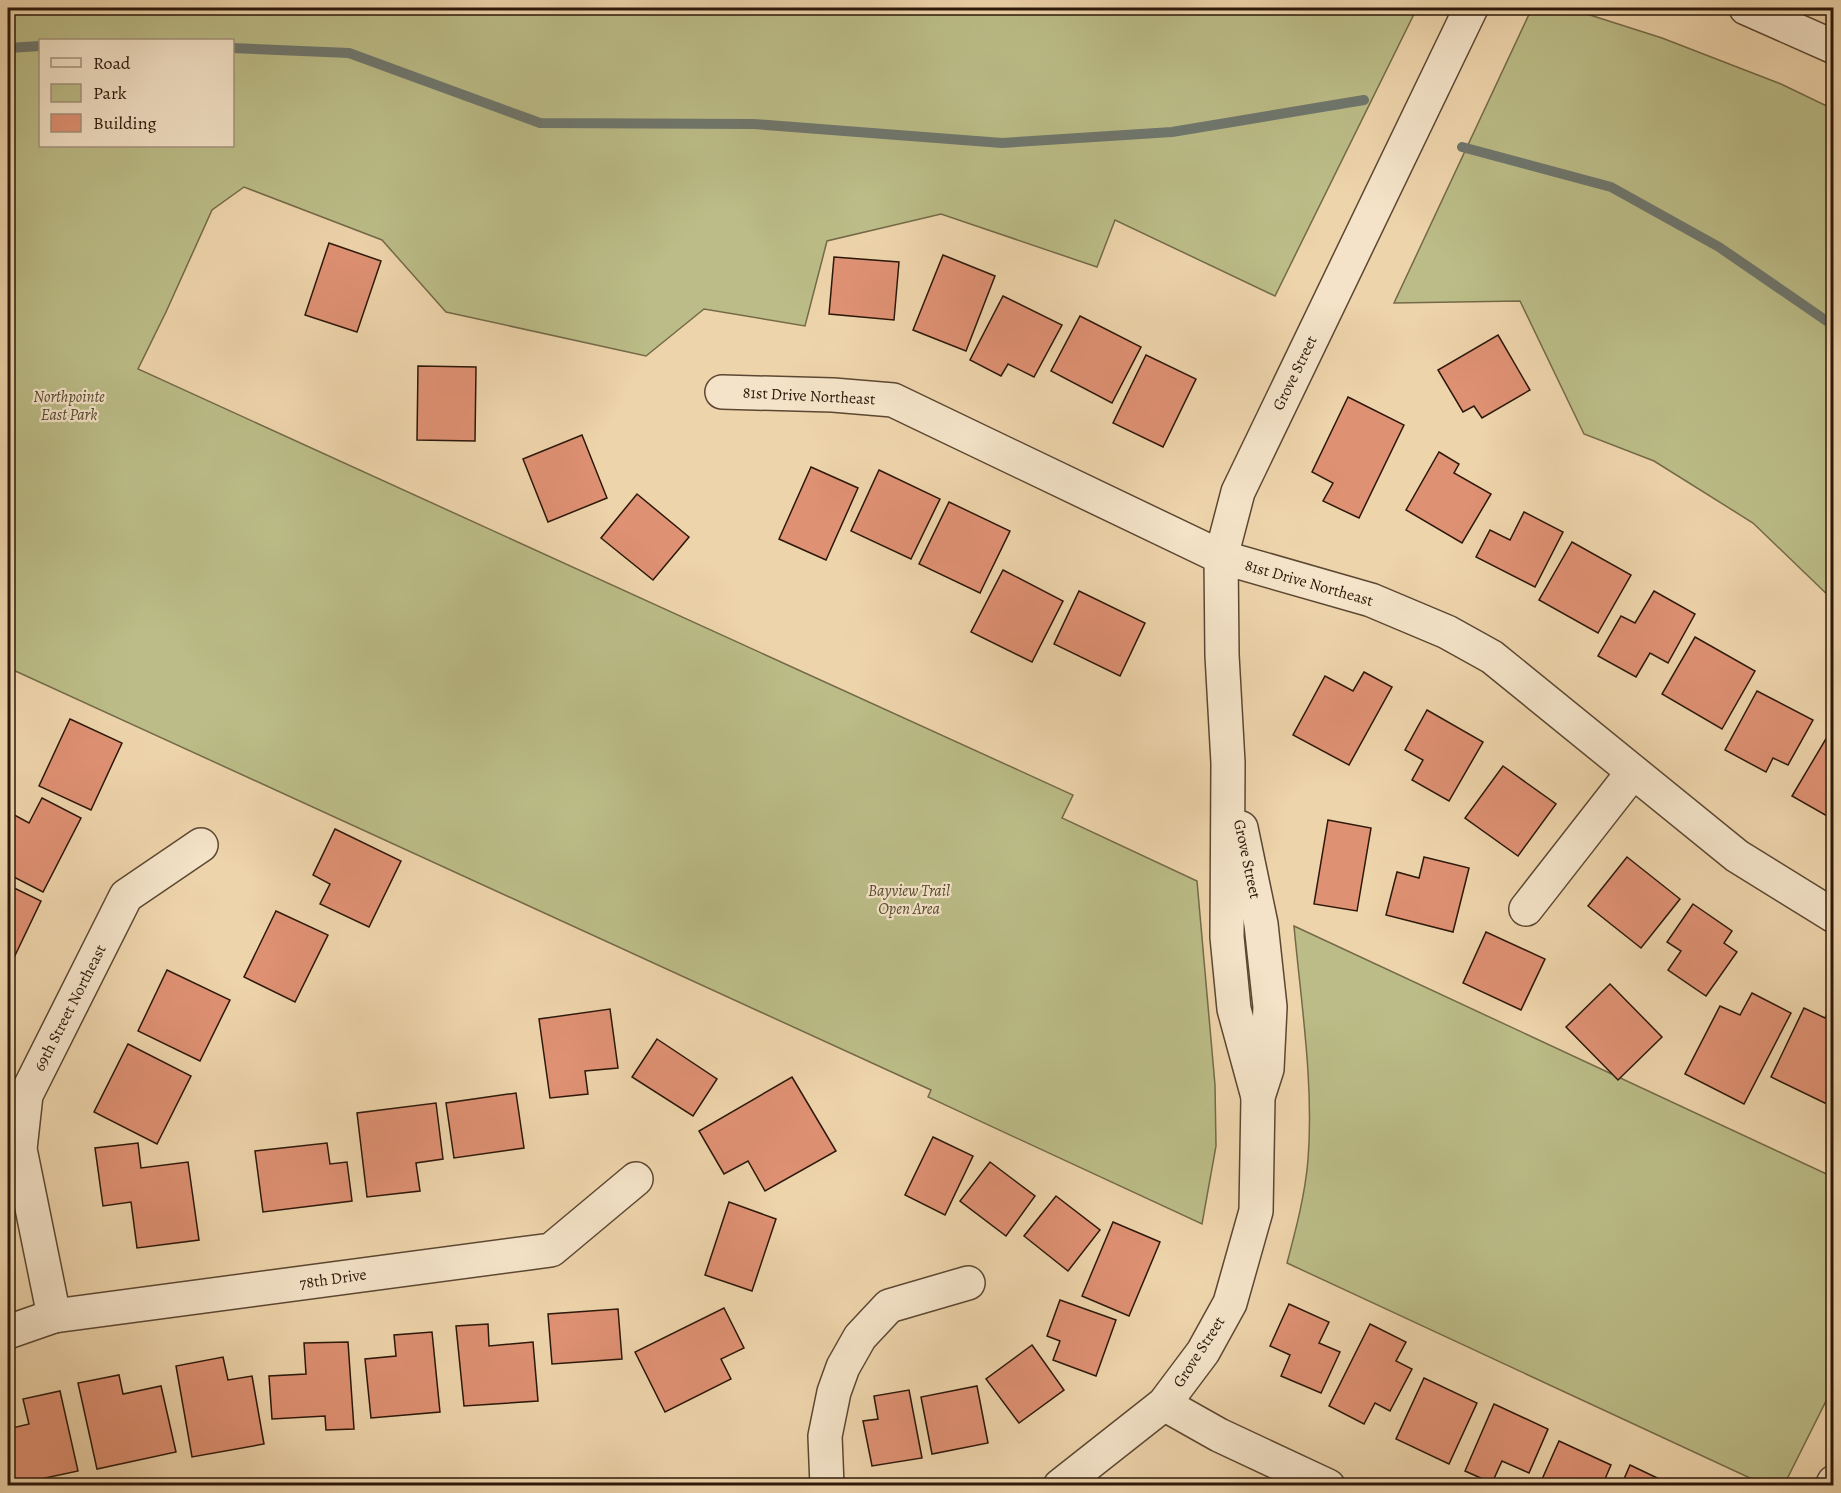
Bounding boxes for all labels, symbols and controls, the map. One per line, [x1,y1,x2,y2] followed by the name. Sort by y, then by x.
[39,39,234,147] legend
[93,51,131,75] text: Road
[93,81,127,105] text: Park
[93,111,157,135] text: Building
[1267,332,1323,414] street label: Grove Street
[742,382,876,410] street label: 81st Drive Northeast
[33,386,105,426] park label: Northpointe East Park
[1242,554,1376,612] street label: 81st Drive Northeast
[1228,817,1266,901] street label: Grove Street
[868,880,950,920] park label: Bayview Trail Open Area
[29,941,111,1075] street label: 69th Street Northeast
[298,1263,368,1295] street label: 78th Drive
[1168,1312,1230,1392] street label: Grove Street

